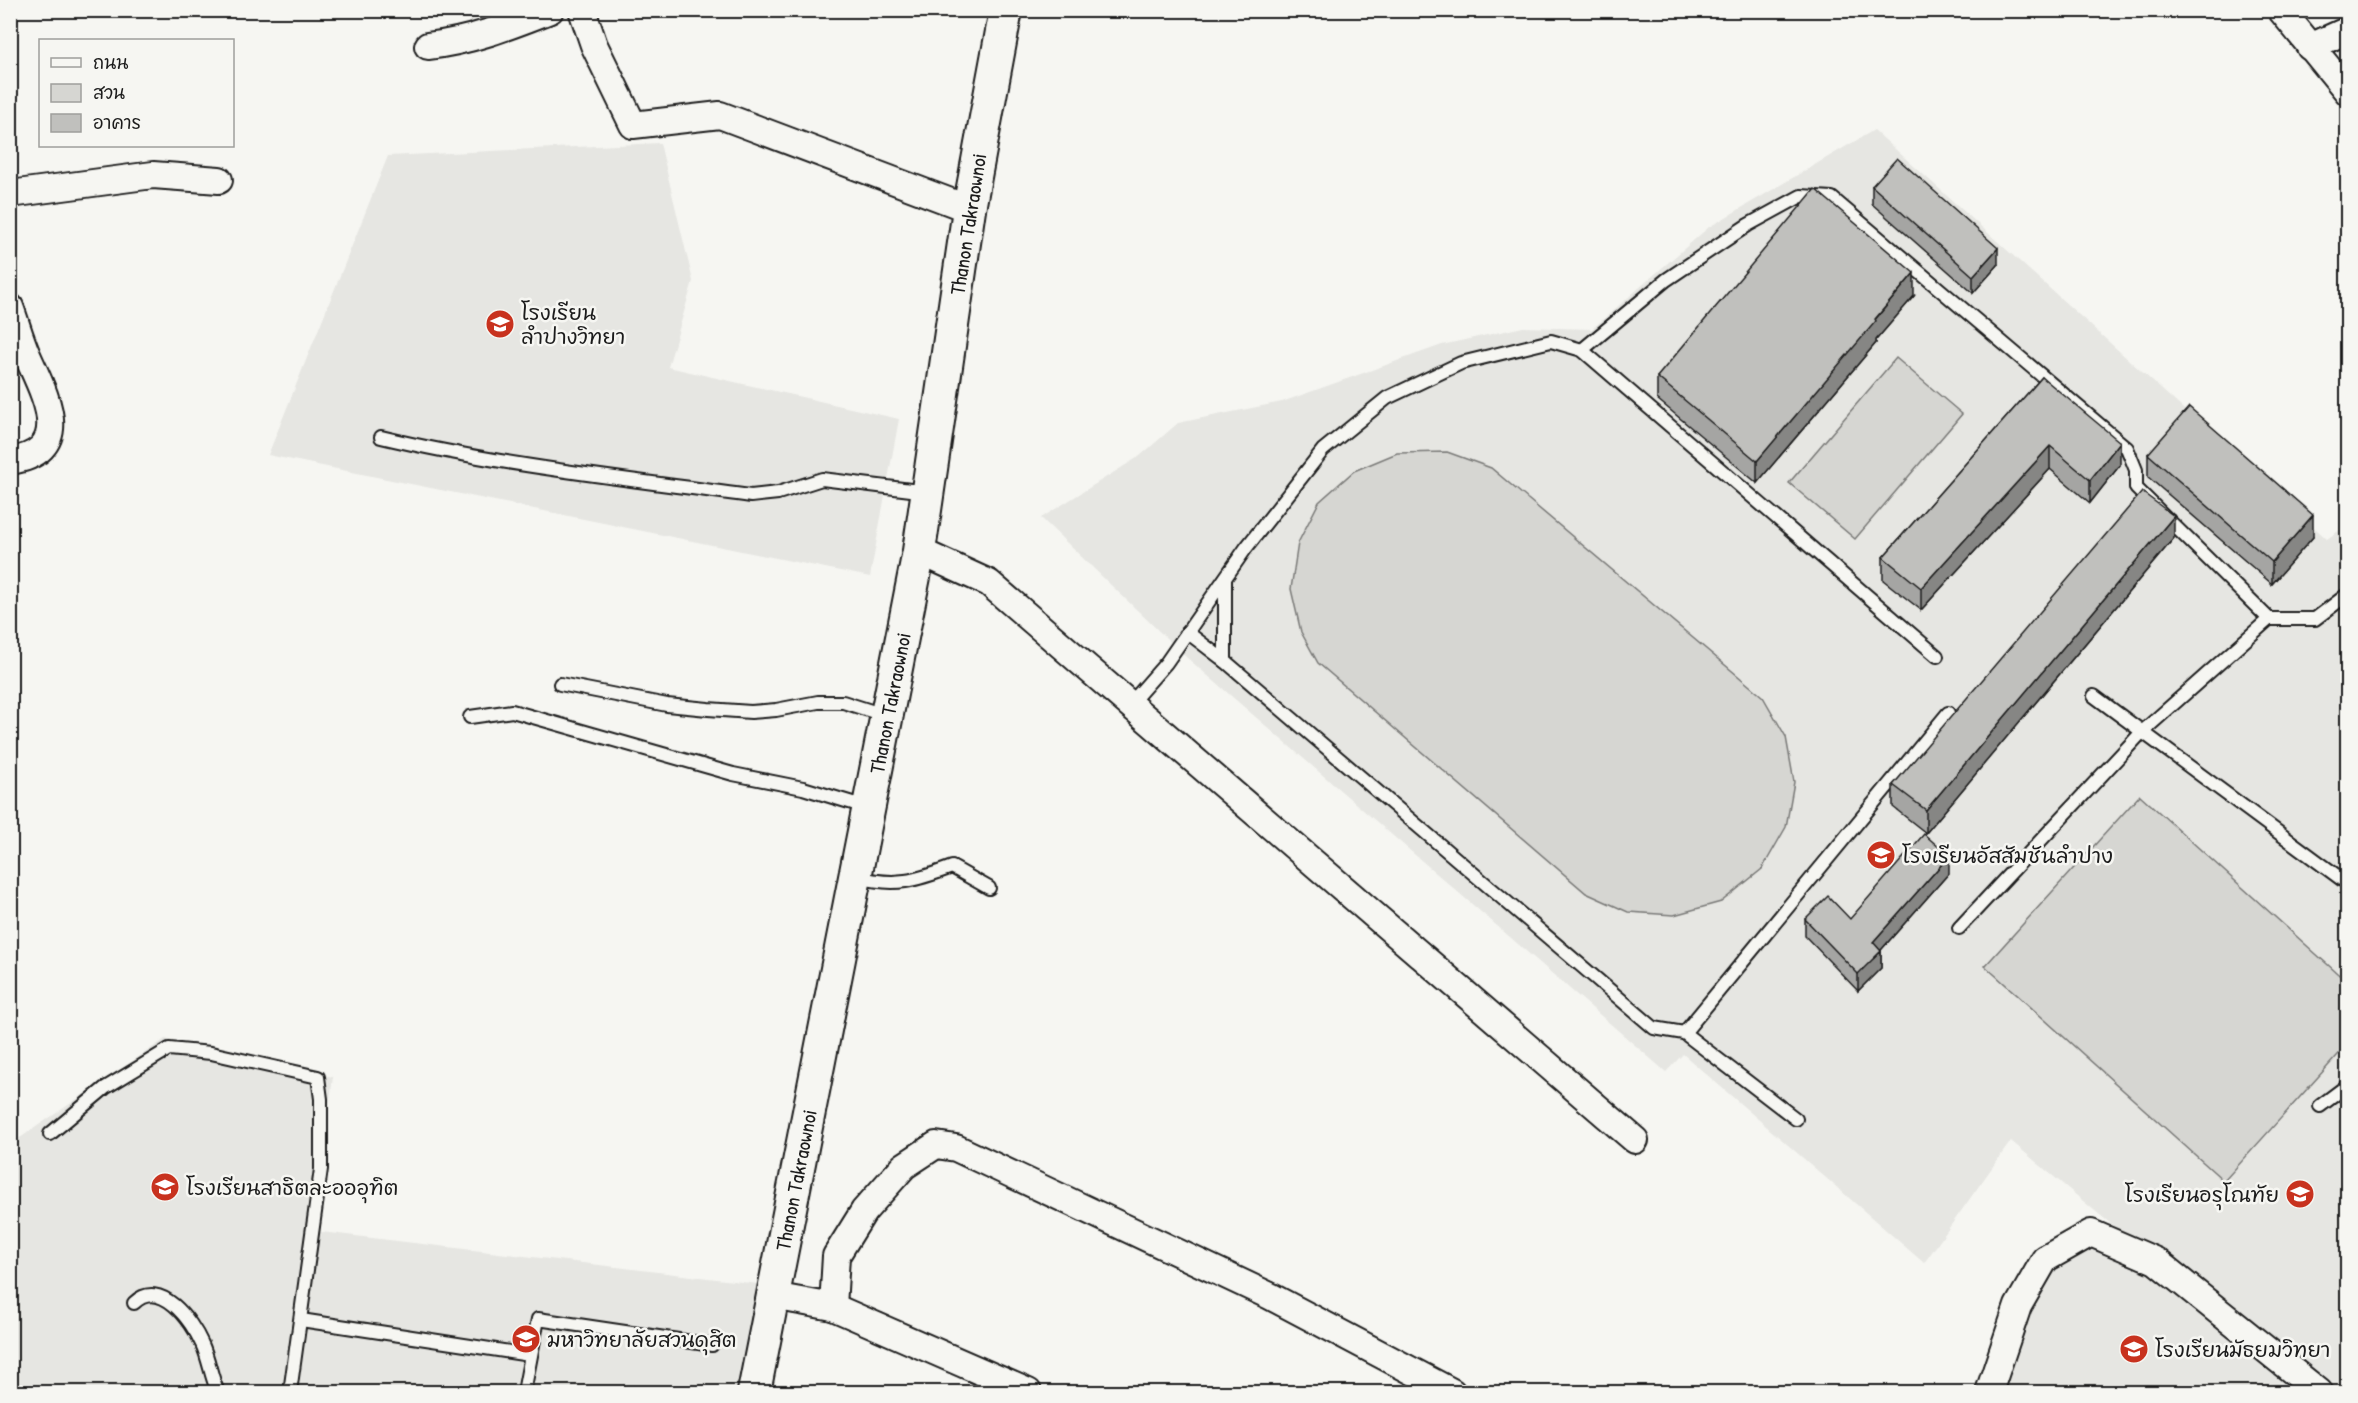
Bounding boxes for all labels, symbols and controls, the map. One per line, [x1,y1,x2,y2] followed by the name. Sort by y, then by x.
[39,39,234,147] legend
[93,50,128,75] text: ถนน
[93,80,125,105] text: สวน
[93,110,141,135] text: อาคาร
[942,151,994,297] street label: Thanon Takraownoi
[521,298,625,351] place label: โรงเรียน ลำปางวิทยา
[484,308,516,340] school or university icon: โรงเรียน ลำปางวิทยา
[862,630,918,776] street label: Thanon Takraownoi
[1865,839,1897,871] school or university icon: โรงเรียนอัสสัมชันลำปาง
[1902,841,2113,870] place label: โรงเรียนอัสสัมชันลำปาง
[768,1107,824,1253] street label: Thanon Takraownoi
[149,1171,181,1203] school or university icon: โรงเรียนสาธิตละอออุทิต
[186,1173,398,1204] place label: โรงเรียนสาธิตละอออุทิต
[2284,1178,2316,1210] school or university icon: โรงเรียนอรุโณทัย
[2125,1180,2279,1211] place label: โรงเรียนอรุโณทัย
[510,1323,542,1355] school or university icon: มหาวิทยาลัยสวนดุสิต
[547,1325,737,1356] place label: มหาวิทยาลัยสวนดุสิต
[2118,1333,2150,1365] school or university icon: โรงเรียนมัธยมวิทยา
[2155,1335,2330,1364] place label: โรงเรียนมัธยมวิทยา

